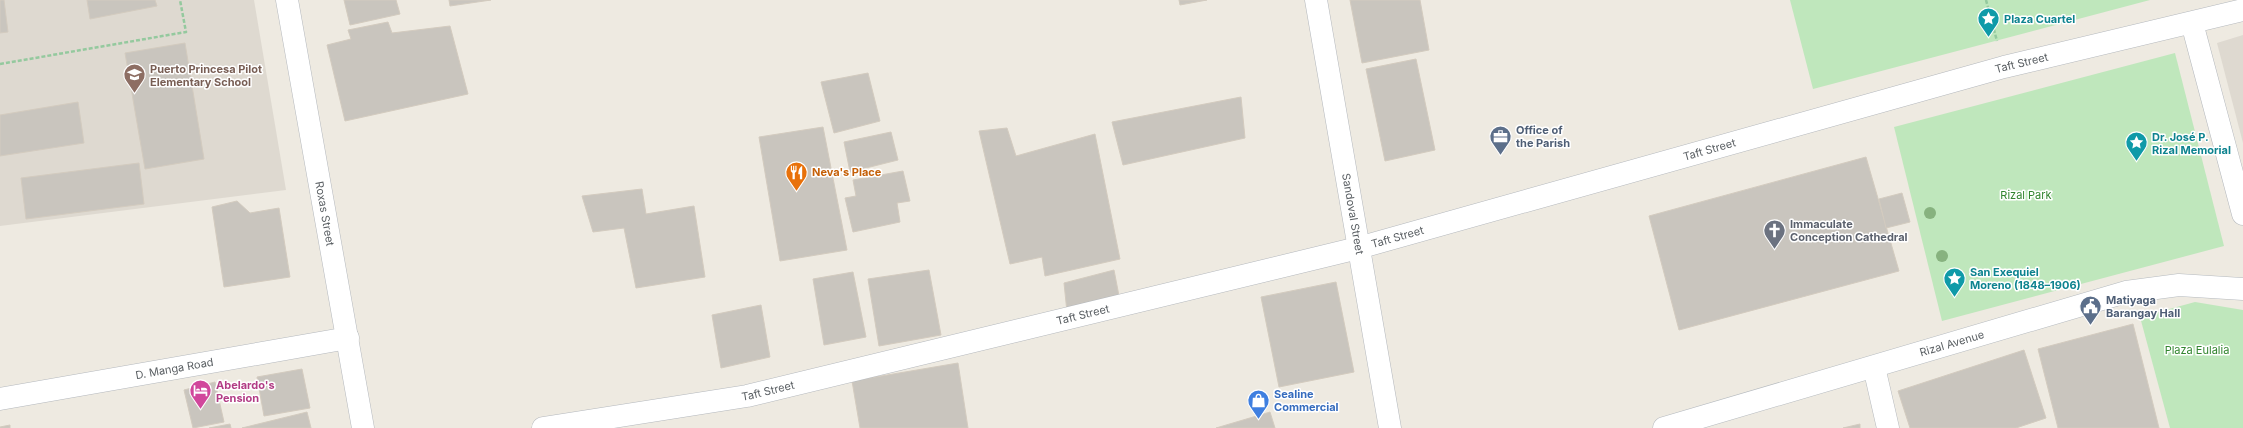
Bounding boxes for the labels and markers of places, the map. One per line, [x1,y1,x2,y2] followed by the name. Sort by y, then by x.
[1976,6,2002,39] place icon: Plaza Cuartel
[2004,12,2075,26] place label: Plaza Cuartel
[122,62,148,95] school or university icon: Puerto Princesa Pilot Elementary School
[150,62,262,89] place label: Puerto Princesa Pilot Elementary School
[1488,123,1514,156] office icon: Office of the Parish
[1516,123,1570,150] place label: Office of the Parish
[2124,130,2150,163] place icon: Dr. José P. Rizal Memorial
[2152,130,2231,157] place label: Dr. José P. Rizal Memorial
[784,159,810,192] restaurant icon: Neva's Place
[812,165,882,179] place label: Neva's Place
[1762,217,1788,250] church icon: Immaculate Conception Cathedral
[1790,217,1908,244] place label: Immaculate Conception Cathedral
[1942,265,1968,298] place icon: San Exequiel Moreno (1848–1906)
[1970,265,2081,292] place label: San Exequiel Moreno (1848–1906)
[2078,293,2104,326] public building icon: Matiyaga Barangay Hall
[2106,293,2180,320] place label: Matiyaga Barangay Hall
[187,378,213,411] hotel icon: Abelardo's Pension
[216,378,275,405] place label: Abelardo's Pension
[1245,387,1271,420] shop icon: Sealine Commercial
[1274,387,1339,414] place label: Sealine Commercial

